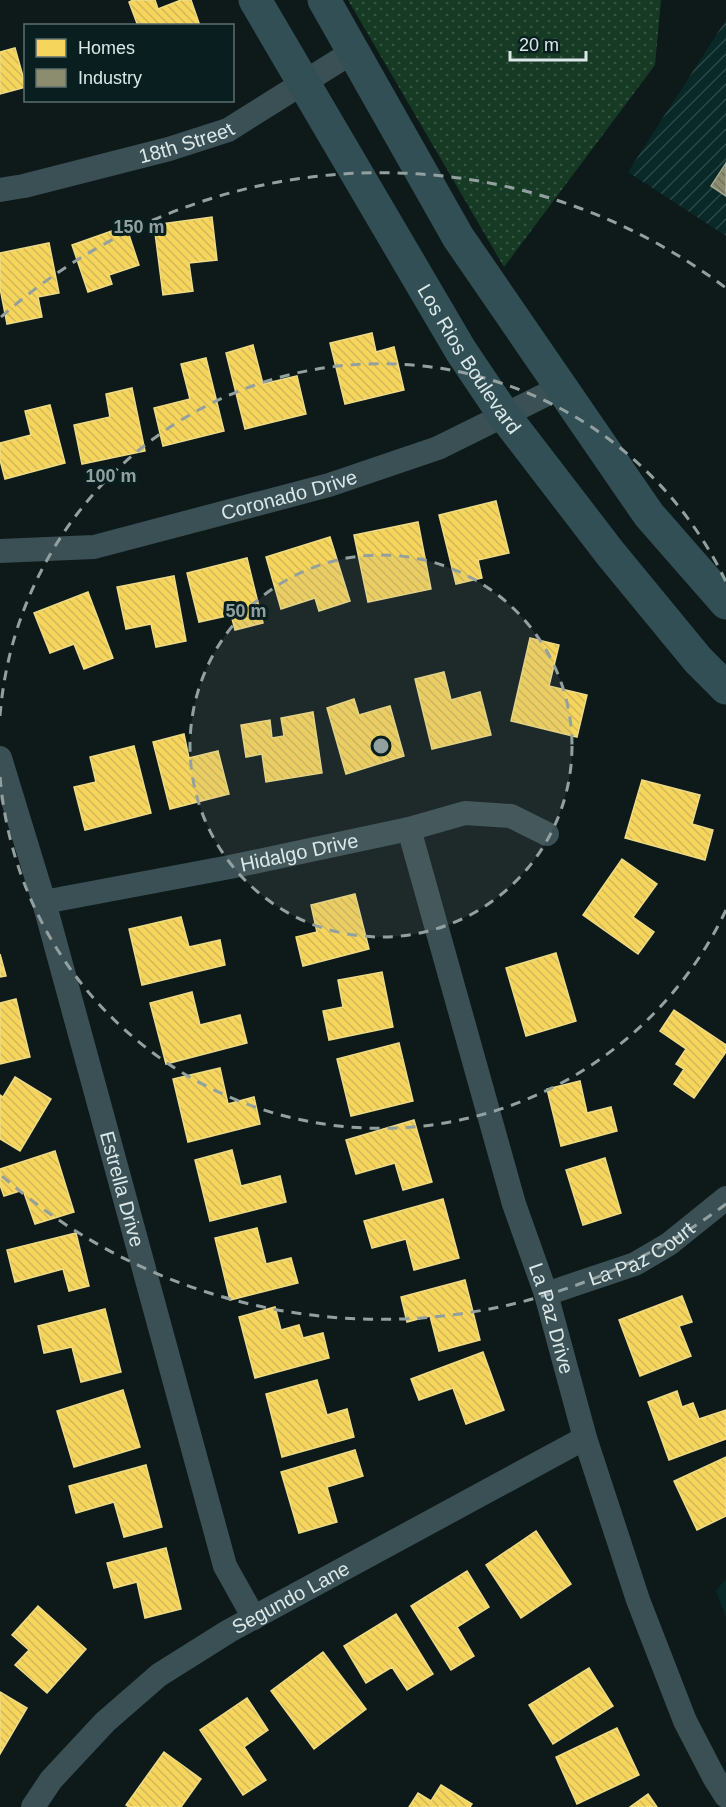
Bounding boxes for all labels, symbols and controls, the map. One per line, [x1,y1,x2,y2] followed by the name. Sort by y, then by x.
[24,24,234,102] legend
[510,24,586,62] scale bar
[519,35,559,55] text: 20 m
[78,38,135,58] text: Homes
[78,68,142,88] text: Industry
[136,118,238,167] street label: 18th Street
[113,217,165,237] text: 150 m
[413,280,525,438] street label: Los Rios Boulevard
[219,465,360,524] street label: Coronado Drive
[85,466,137,486] text: 100 m
[225,601,267,621] text: 50 m
[371,736,391,756] centre of rings
[238,829,360,876] street label: Hidalgo Drive
[96,1129,148,1249] street label: Estrella Drive
[586,1217,699,1290] street label: La Paz Court
[525,1260,578,1376] street label: La Paz Drive
[228,1557,353,1638] street label: Segundo Lane

